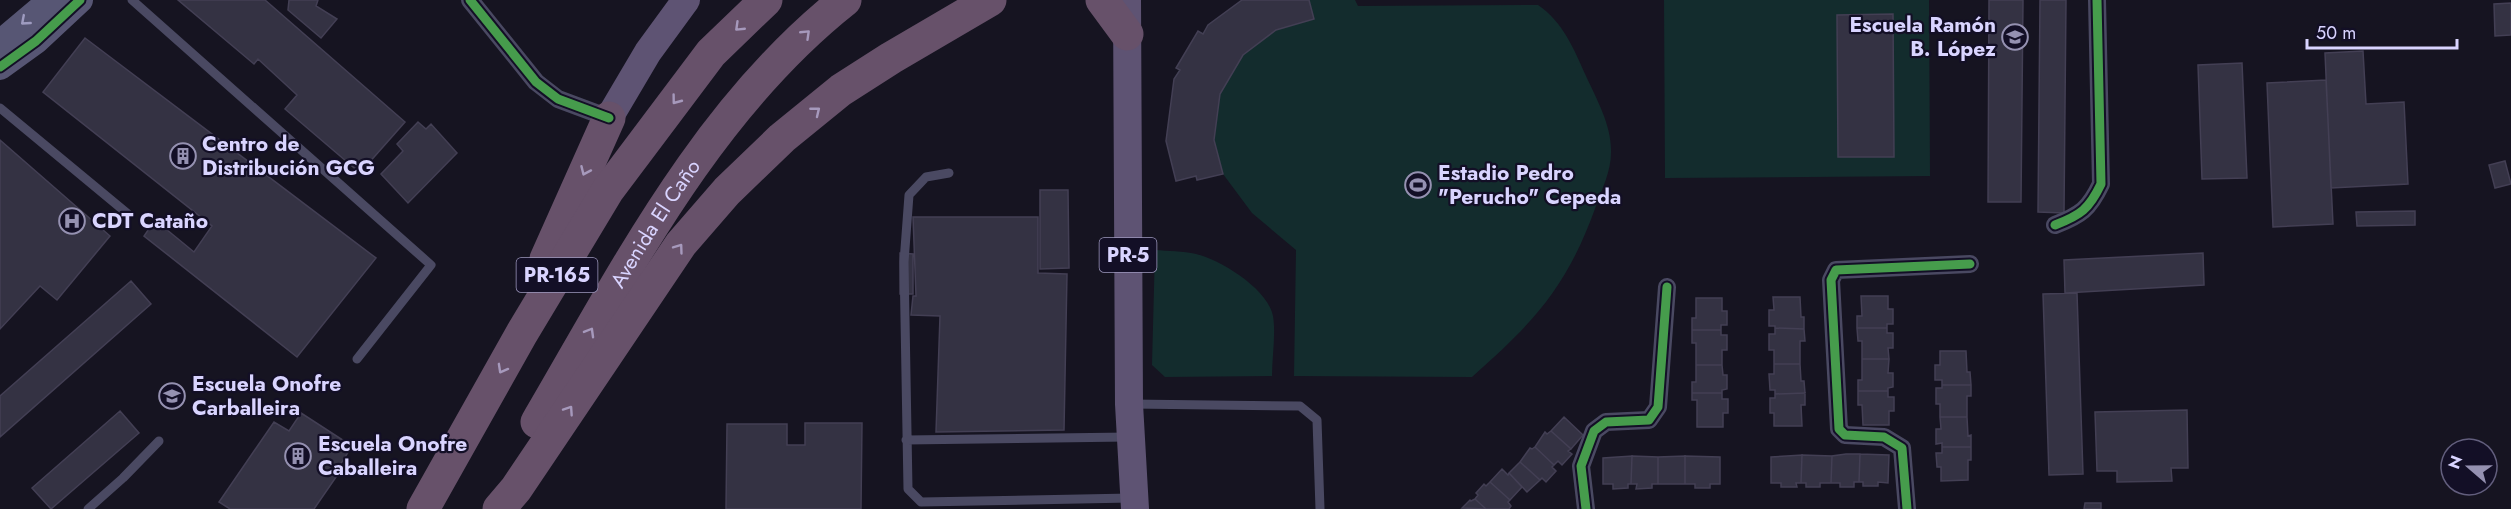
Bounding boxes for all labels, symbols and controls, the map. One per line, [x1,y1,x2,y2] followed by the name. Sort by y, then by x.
[1849,10,1996,64] place label: Escuela Ramón B. López
[2307,12,2457,50] scale bar
[21,14,32,25] one-way arrow
[735,19,746,30] one-way arrow
[2316,20,2356,46] text: 50 m
[2000,22,2030,52] school or university icon: Escuela Ramón B. López
[799,31,810,42] one-way arrow
[672,93,683,104] one-way arrow
[809,107,820,118] one-way arrow
[202,129,375,183] place label: Centro de Distribución GCG
[168,141,198,171] building icon: Centro de Distribución GCG
[603,153,708,293] street label: Avenida El Caño
[1438,158,1621,212] place label: Estadio Pedro "Perucho" Cepeda
[580,165,592,176] one-way arrow
[1403,170,1433,200] sports icon: Estadio Pedro "Perucho" Cepeda
[57,206,87,236] hospital icon: CDT Cataño
[92,206,208,236] place label: CDT Cataño
[1100,238,1156,272] road number: PR-5
[671,244,682,255] one-way arrow
[516,258,598,292] road number: PR-165
[582,327,594,338] one-way arrow
[497,363,509,373] one-way arrow
[192,369,341,423] place label: Escuela Onofre Carballeira
[157,381,187,411] school or university icon: Escuela Onofre Carballeira
[562,406,574,416] one-way arrow
[318,429,467,483] place label: Escuela Onofre Caballeira
[2439,437,2499,497] north arrow
[283,441,313,471] building icon: Escuela Onofre Caballeira
[2442,452,2468,472] text: N

